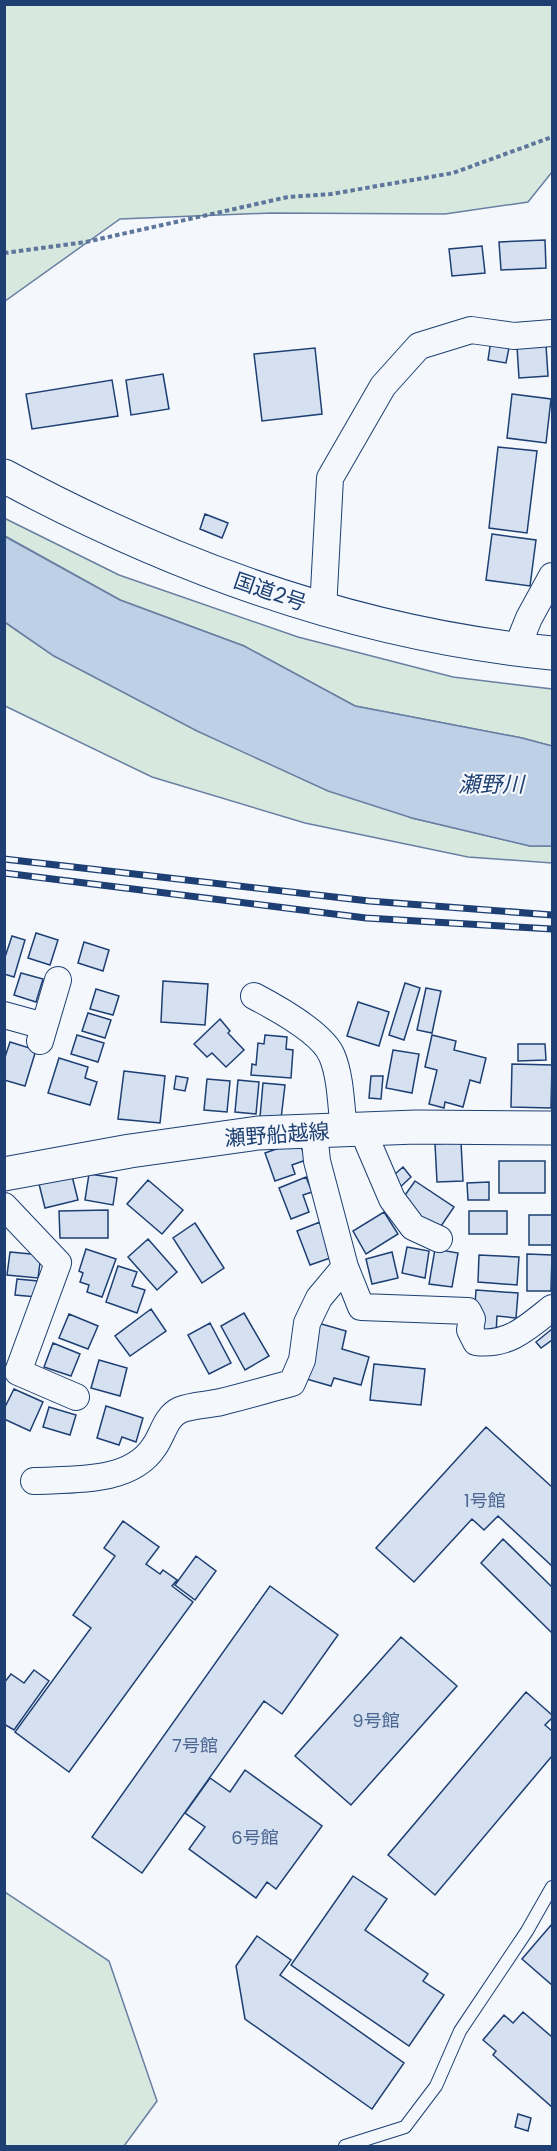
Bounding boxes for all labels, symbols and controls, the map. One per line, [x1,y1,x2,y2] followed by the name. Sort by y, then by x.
[230,566,310,617] street label: 国道2号
[458,769,526,800] water label: 瀬野川
[224,1116,330,1153] street label: 瀬野船越線
[464,1488,506,1513] house number: 1号館
[352,1708,400,1733] house number: 9号館
[172,1733,218,1758] house number: 7号館
[231,1825,279,1850] house number: 6号館

